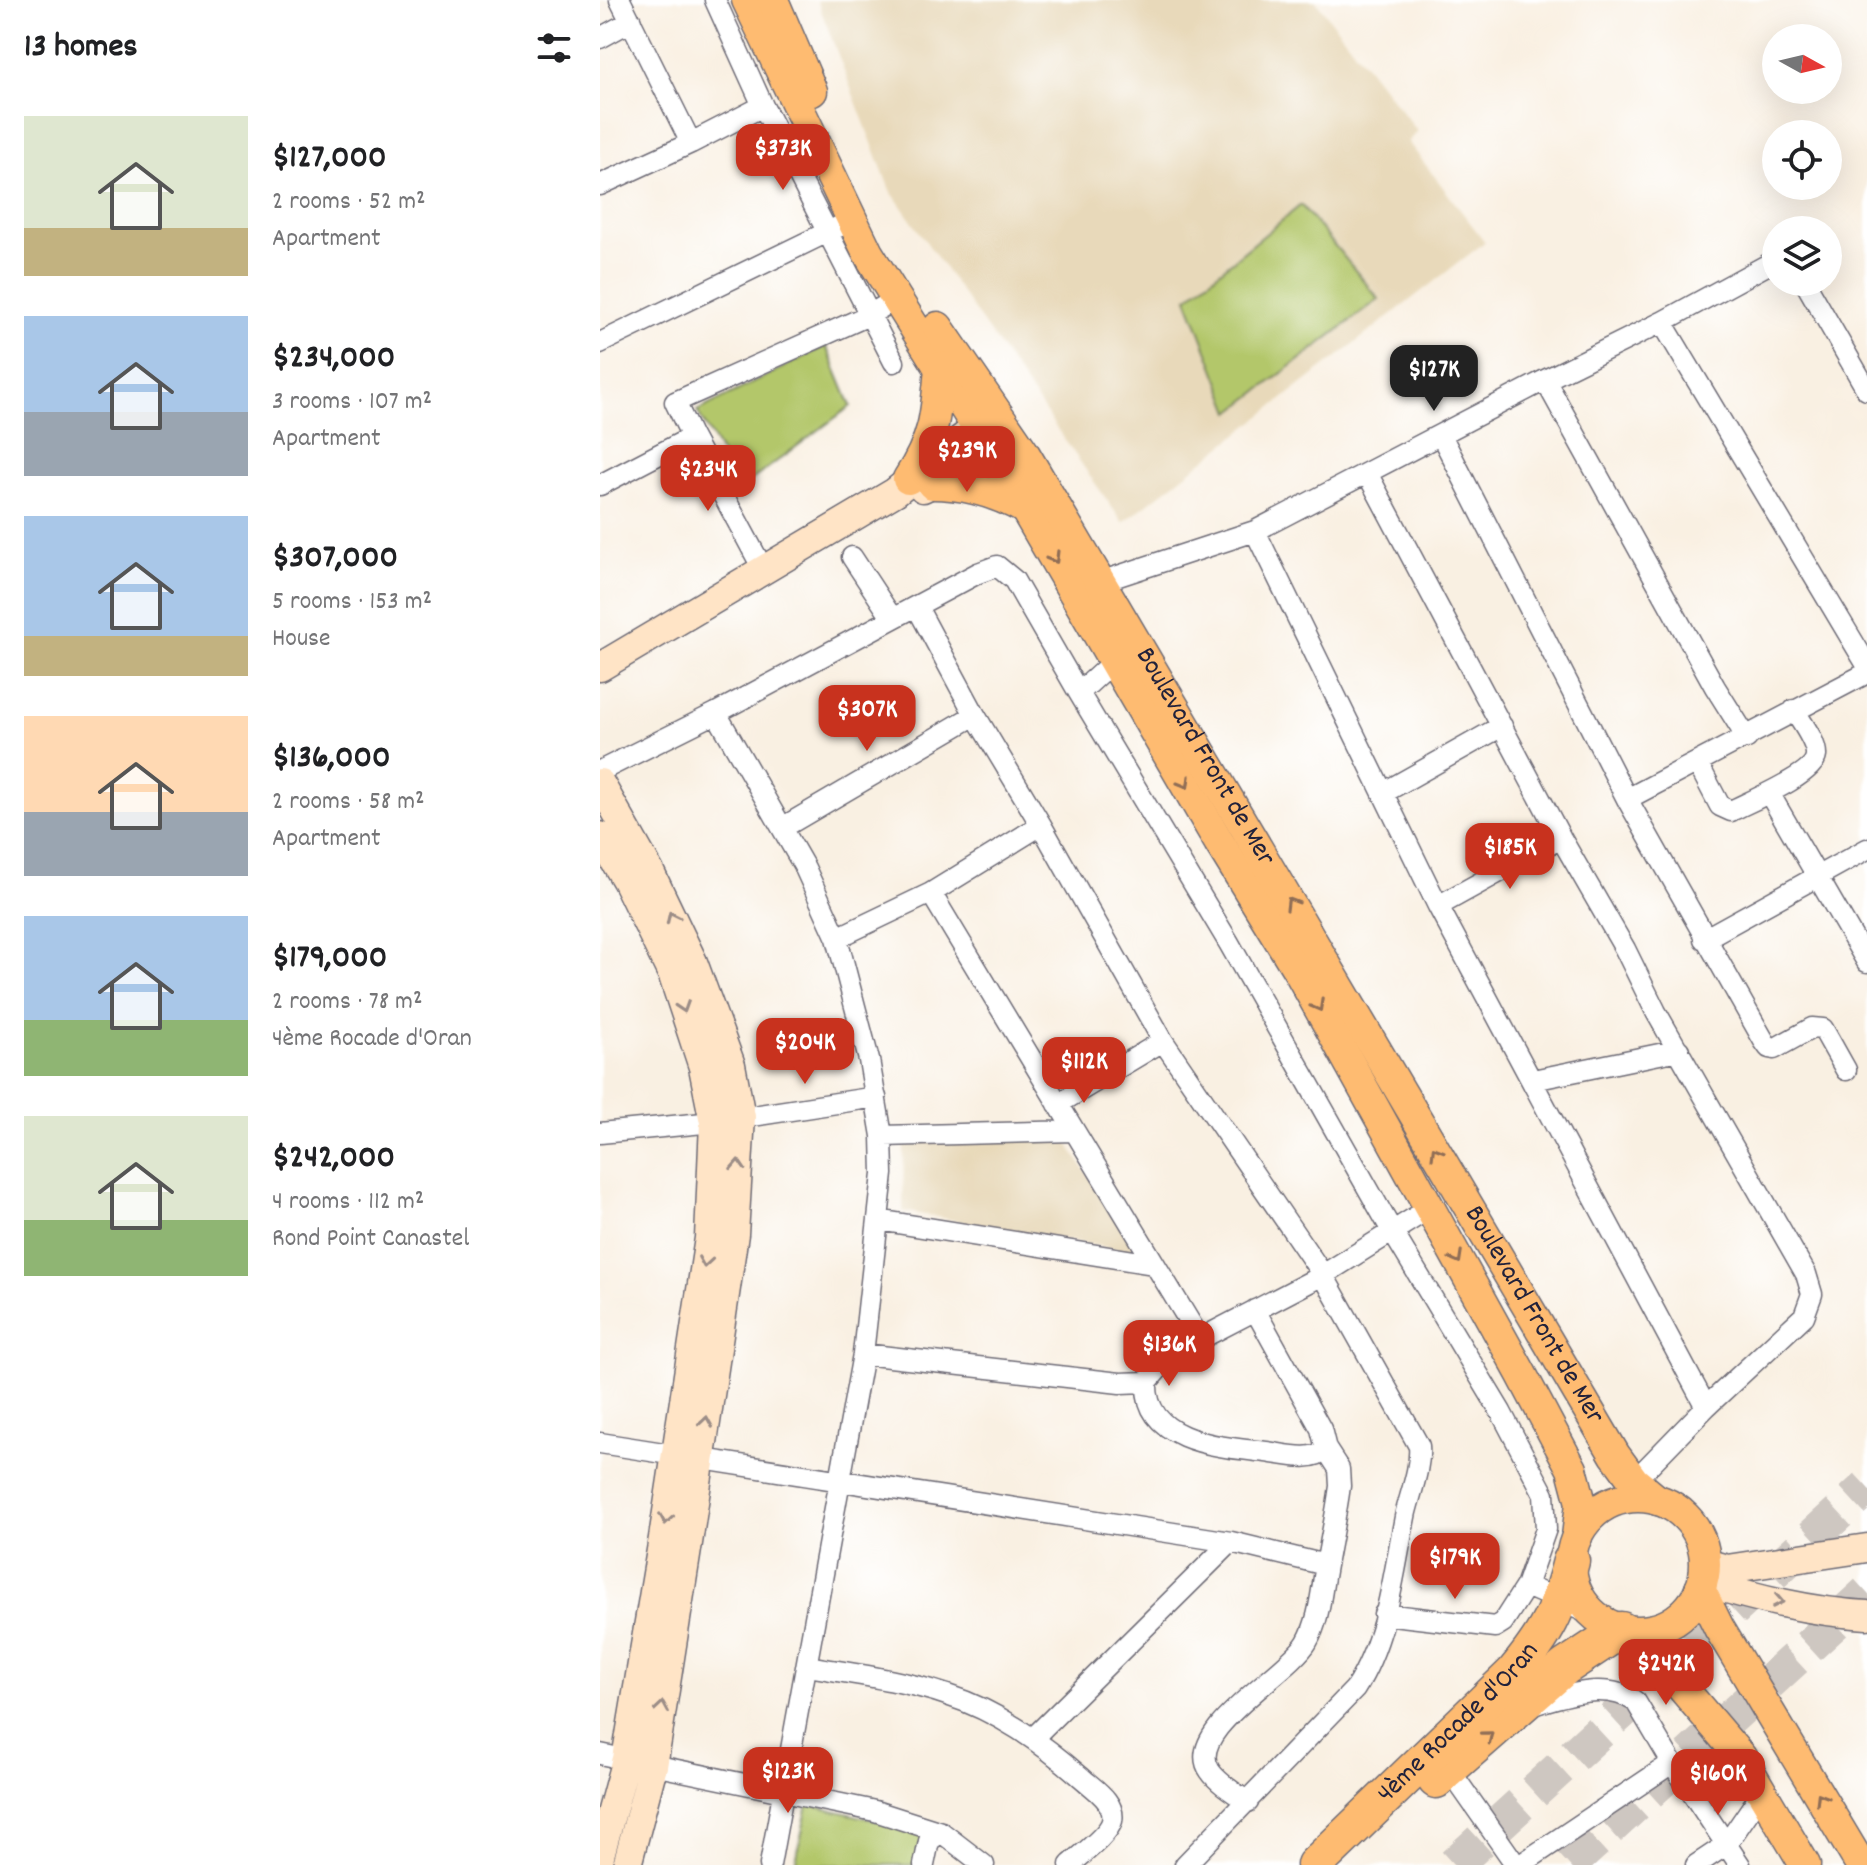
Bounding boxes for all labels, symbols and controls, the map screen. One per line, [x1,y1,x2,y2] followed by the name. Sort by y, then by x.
[24,24,138,73] text: 13 homes
[1762,24,1842,104] north arrow
[1762,24,1842,296] map controls
[532,26,576,70] icon: filters
[1762,120,1842,200] button: locate
[727,124,839,192] pin: $373K
[754,131,812,168] text: $373K
[272,135,387,184] text: $127,000
[88,148,184,244] icon: home
[272,184,425,221] text: 2 rooms · 52 m²
[1762,216,1842,296] button: layers
[272,221,381,258] text: Apartment
[272,335,395,384] text: $234,000
[1378,345,1490,413] pin: $127K
[88,348,184,444] icon: home
[1408,352,1460,389] text: $127K
[272,384,432,421] text: 3 rooms · 107 m²
[272,421,381,458] text: Apartment
[911,426,1023,494] pin: $239K
[937,433,997,470] text: $239K
[652,445,764,513] pin: $234K
[679,452,737,489] text: $234K
[272,535,398,584] text: $307,000
[88,548,184,644] icon: home
[1045,549,1060,564] one-way arrow
[272,584,432,621] text: 5 rooms · 153 m²
[272,621,330,658] text: House
[1124,641,1284,875] street label: Boulevard Front de Mer
[811,685,923,753] pin: $307K
[837,692,897,729] text: $307K
[272,735,391,784] text: $136,000
[88,748,184,844] icon: home
[1175,774,1191,789] one-way arrow
[272,784,425,821] text: 2 rooms · 58 m²
[272,821,381,858] text: Apartment
[1454,823,1566,891] pin: $185K
[1483,830,1537,867] text: $185K
[1285,897,1301,912] one-way arrow
[665,911,681,926] one-way arrow
[272,935,387,984] text: $179,000
[88,948,184,1044] icon: home
[272,984,422,1021] text: 2 rooms · 78 m²
[1308,997,1324,1012] one-way arrow
[673,999,689,1013] one-way arrow
[749,1018,861,1086] pin: $204K
[272,1021,472,1058] text: 4ème Rocade d'Oran
[774,1025,836,1062] text: $204K
[1028,1037,1140,1105] pin: $112K
[1060,1044,1108,1081] text: $112K
[272,1135,395,1184] text: $242,000
[1430,1146,1446,1161] one-way arrow
[88,1148,184,1244] icon: home
[730,1158,747,1171] one-way arrow
[272,1184,424,1221] text: 4 rooms · 112 m²
[1453,1199,1613,1433] street label: Boulevard Front de Mer
[272,1221,470,1258] text: Rond Point Canastel
[1448,1250,1463,1264] one-way arrow
[697,1255,714,1269] one-way arrow
[1113,1320,1225,1388] pin: $136K
[1141,1327,1197,1364] text: $136K
[697,1415,714,1429] one-way arrow
[658,1512,675,1526] one-way arrow
[1399,1533,1511,1601] pin: $179K
[1429,1540,1481,1577] text: $179K
[1771,1592,1785,1609] one-way arrow
[1369,1635,1551,1814] street label: 4ème Rocade d'Oran
[1610,1639,1722,1707] pin: $242K
[1637,1646,1695,1683] text: $242K
[653,1700,670,1714] one-way arrow
[1479,1731,1494,1745] one-way arrow
[732,1747,844,1815] pin: $123K
[1662,1749,1774,1817] pin: $160K
[761,1754,815,1791] text: $123K
[1689,1756,1747,1793] text: $160K
[1815,1792,1831,1807] one-way arrow

